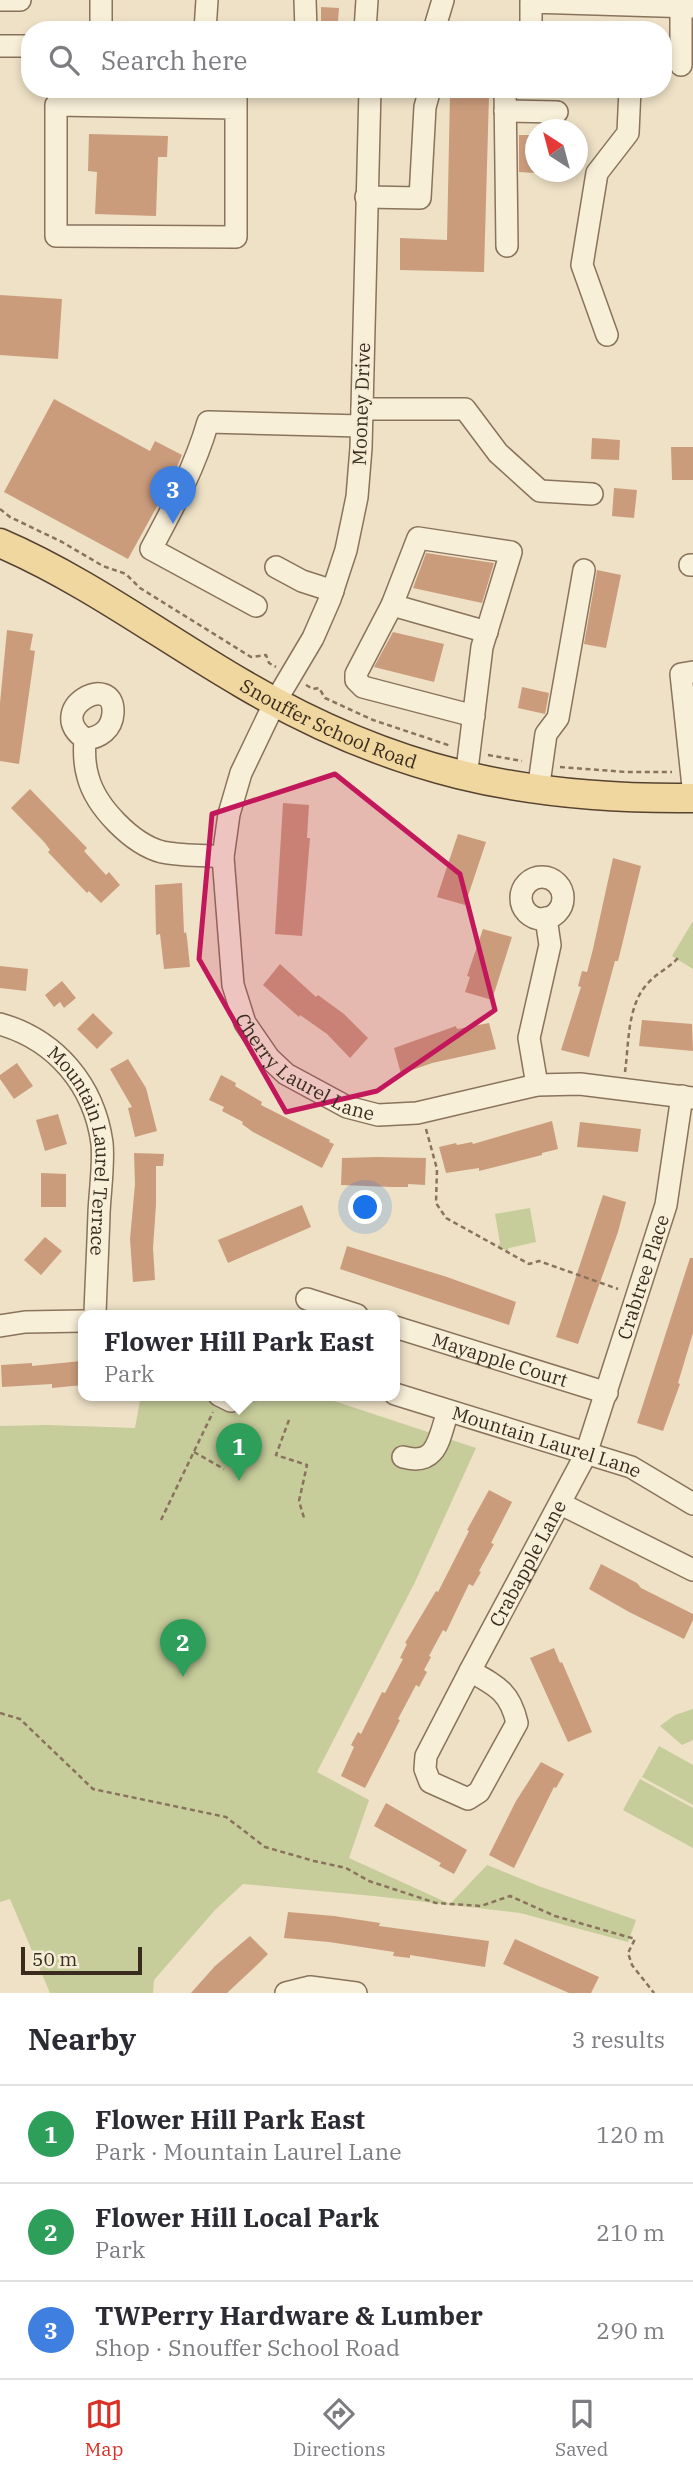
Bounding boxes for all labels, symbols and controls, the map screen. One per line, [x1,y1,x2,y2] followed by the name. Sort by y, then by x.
[21,21,672,98] search box
[45,41,83,79] icon: search
[101,43,247,77] text: Search here
[525,119,588,182] north arrow
[347,342,375,466] street label: Mooney Drive
[150,466,196,524] pin: 3
[236,673,420,774] street label: Snouffer School Road
[231,1011,377,1126] street label: Cherry Laurel Lane
[43,1041,115,1256] street label: Mountain Laurel Terrace
[348,1190,382,1224] your location
[612,1212,674,1342] street label: Crabtree Place
[78,1310,400,1401] popup
[104,1324,374,1358] text: Flower Hill Park East
[429,1327,571,1392] street label: Mayapple Court
[104,1358,154,1388] text: Park
[449,1400,646,1483] street label: Mountain Laurel Lane
[216,1423,262,1481] pin: 1
[484,1496,571,1631] street label: Crabapple Lane
[160,1619,206,1677] pin: 2
[21,1944,142,1976] scale bar
[32,1947,77,1971] text: 50 m
[28,2019,136,2058] text: Nearby
[572,2024,665,2054] text: 3 results
[95,2102,365,2136] text: Flower Hill Park East
[44,2119,58,2149] text: 1
[596,2119,665,2149] text: 120 m
[95,2136,402,2166] text: Park · Mountain Laurel Lane
[95,2200,379,2234] text: Flower Hill Local Park
[44,2217,58,2247] text: 2
[596,2217,665,2247] text: 210 m
[95,2234,145,2264] text: Park
[95,2298,483,2332] text: TWPerry Hardware & Lumber
[44,2315,58,2345] text: 3
[596,2315,665,2345] text: 290 m
[95,2332,400,2362] text: Shop · Snouffer School Road
[85,2395,123,2461] tab: Map
[293,2395,386,2461] tab: Directions
[555,2395,608,2461] tab: Saved

